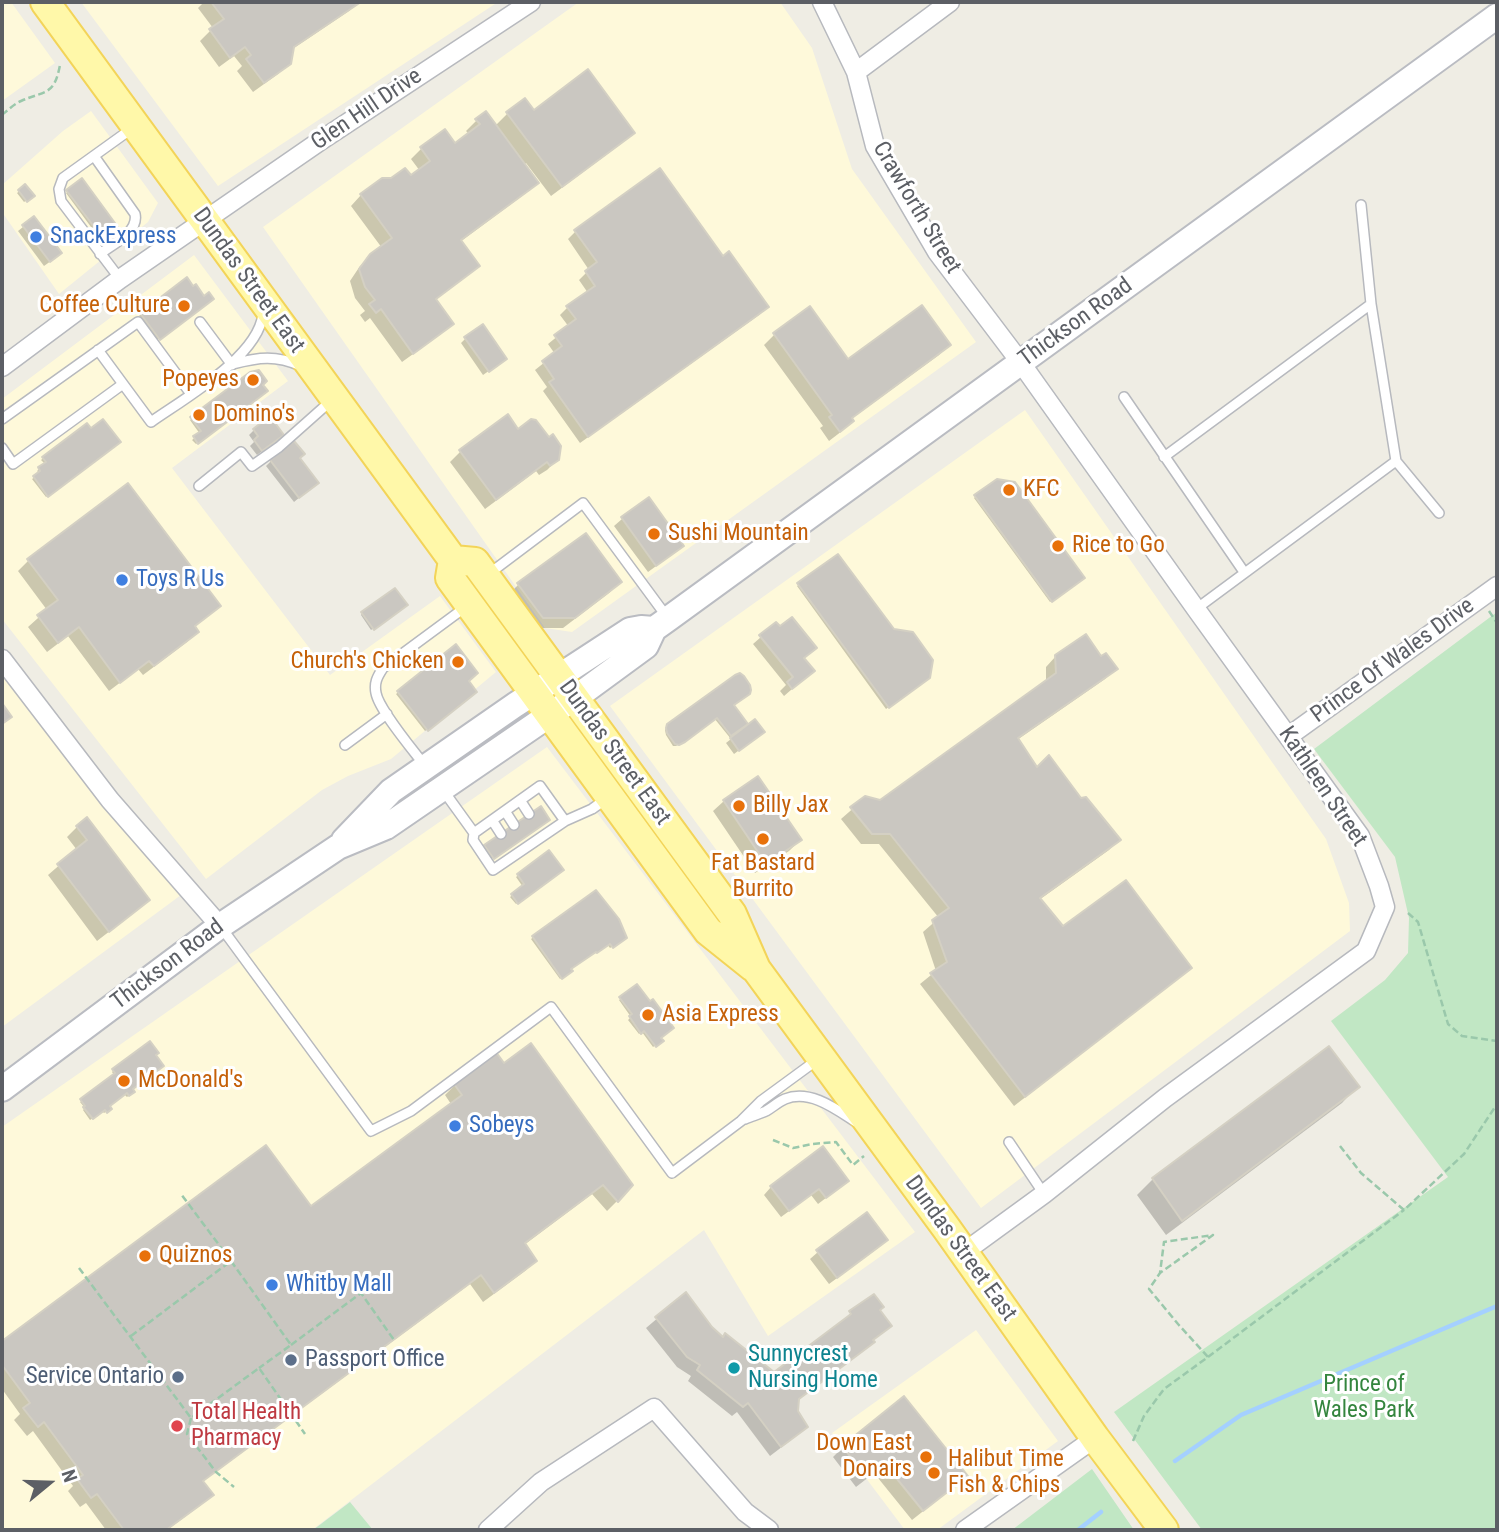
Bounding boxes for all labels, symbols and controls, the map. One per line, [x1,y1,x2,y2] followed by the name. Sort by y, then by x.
[307,63,427,157] street label: Glen Hill Drive
[866,137,966,279] street label: Crawforth Street
[186,203,310,359] street label: Dundas Street East
[50,223,176,251] place label: SnackExpress
[28,229,44,245] marker: SnackExpress
[1014,272,1138,374] street label: Thickson Road
[39,292,170,320] place label: Coffee Culture
[176,298,192,314] marker: Coffee Culture
[162,366,239,394] place label: Popeyes
[245,372,261,388] marker: Popeyes
[213,401,295,429] place label: Domino's
[191,407,207,423] marker: Domino's
[1023,476,1060,504] place label: KFC
[1001,482,1017,498] marker: KFC
[668,520,809,548] place label: Sushi Mountain
[646,526,662,542] marker: Sushi Mountain
[1072,532,1165,560] place label: Rice to Go
[1050,538,1066,554] marker: Rice to Go
[136,566,224,594] place label: Toys R Us
[114,572,130,588] marker: Toys R Us
[1306,592,1480,730] street label: Prince Of Wales Drive
[290,648,444,676] place label: Church's Chicken
[450,654,466,670] marker: Church's Chicken
[552,675,676,831] street label: Dundas Street East
[1272,722,1372,852] street label: Kathleen Street
[753,792,828,820] place label: Billy Jax
[731,798,747,814] marker: Billy Jax
[755,831,771,847] marker: Fat Bastard Burrito
[711,850,815,904] place label: Fat Bastard Burrito
[106,914,230,1016] street label: Thickson Road
[662,1001,779,1029] place label: Asia Express
[640,1007,656,1023] marker: Asia Express
[138,1067,243,1095] place label: McDonald's
[116,1073,132,1089] marker: McDonald's
[469,1112,535,1140] place label: Sobeys
[447,1118,463,1134] marker: Sobeys
[898,1171,1022,1327] street label: Dundas Street East
[159,1242,232,1270] place label: Quiznos
[137,1248,153,1264] marker: Quiznos
[286,1271,392,1299] place label: Whitby Mall
[264,1277,280,1293] marker: Whitby Mall
[748,1341,878,1395] place label: Sunnycrest Nursing Home
[305,1346,445,1374] place label: Passport Office
[283,1352,299,1368] marker: Passport Office
[726,1360,742,1376] marker: Sunnycrest Nursing Home
[26,1363,164,1391] place label: Service Ontario
[170,1369,186,1385] marker: Service Ontario
[1313,1371,1415,1425] park label: Prince of Wales Park
[191,1399,301,1453] place label: Total Health Pharmacy
[169,1418,185,1434] marker: Total Health Pharmacy
[816,1430,912,1484] place label: Down East Donairs
[948,1446,1064,1500] place label: Halibut Time Fish & Chips
[14,1448,84,1518] north arrow
[918,1449,934,1465] marker: Down East Donairs
[926,1465,942,1481] marker: Halibut Time Fish & Chips
[57,1467,82,1485] text: N

